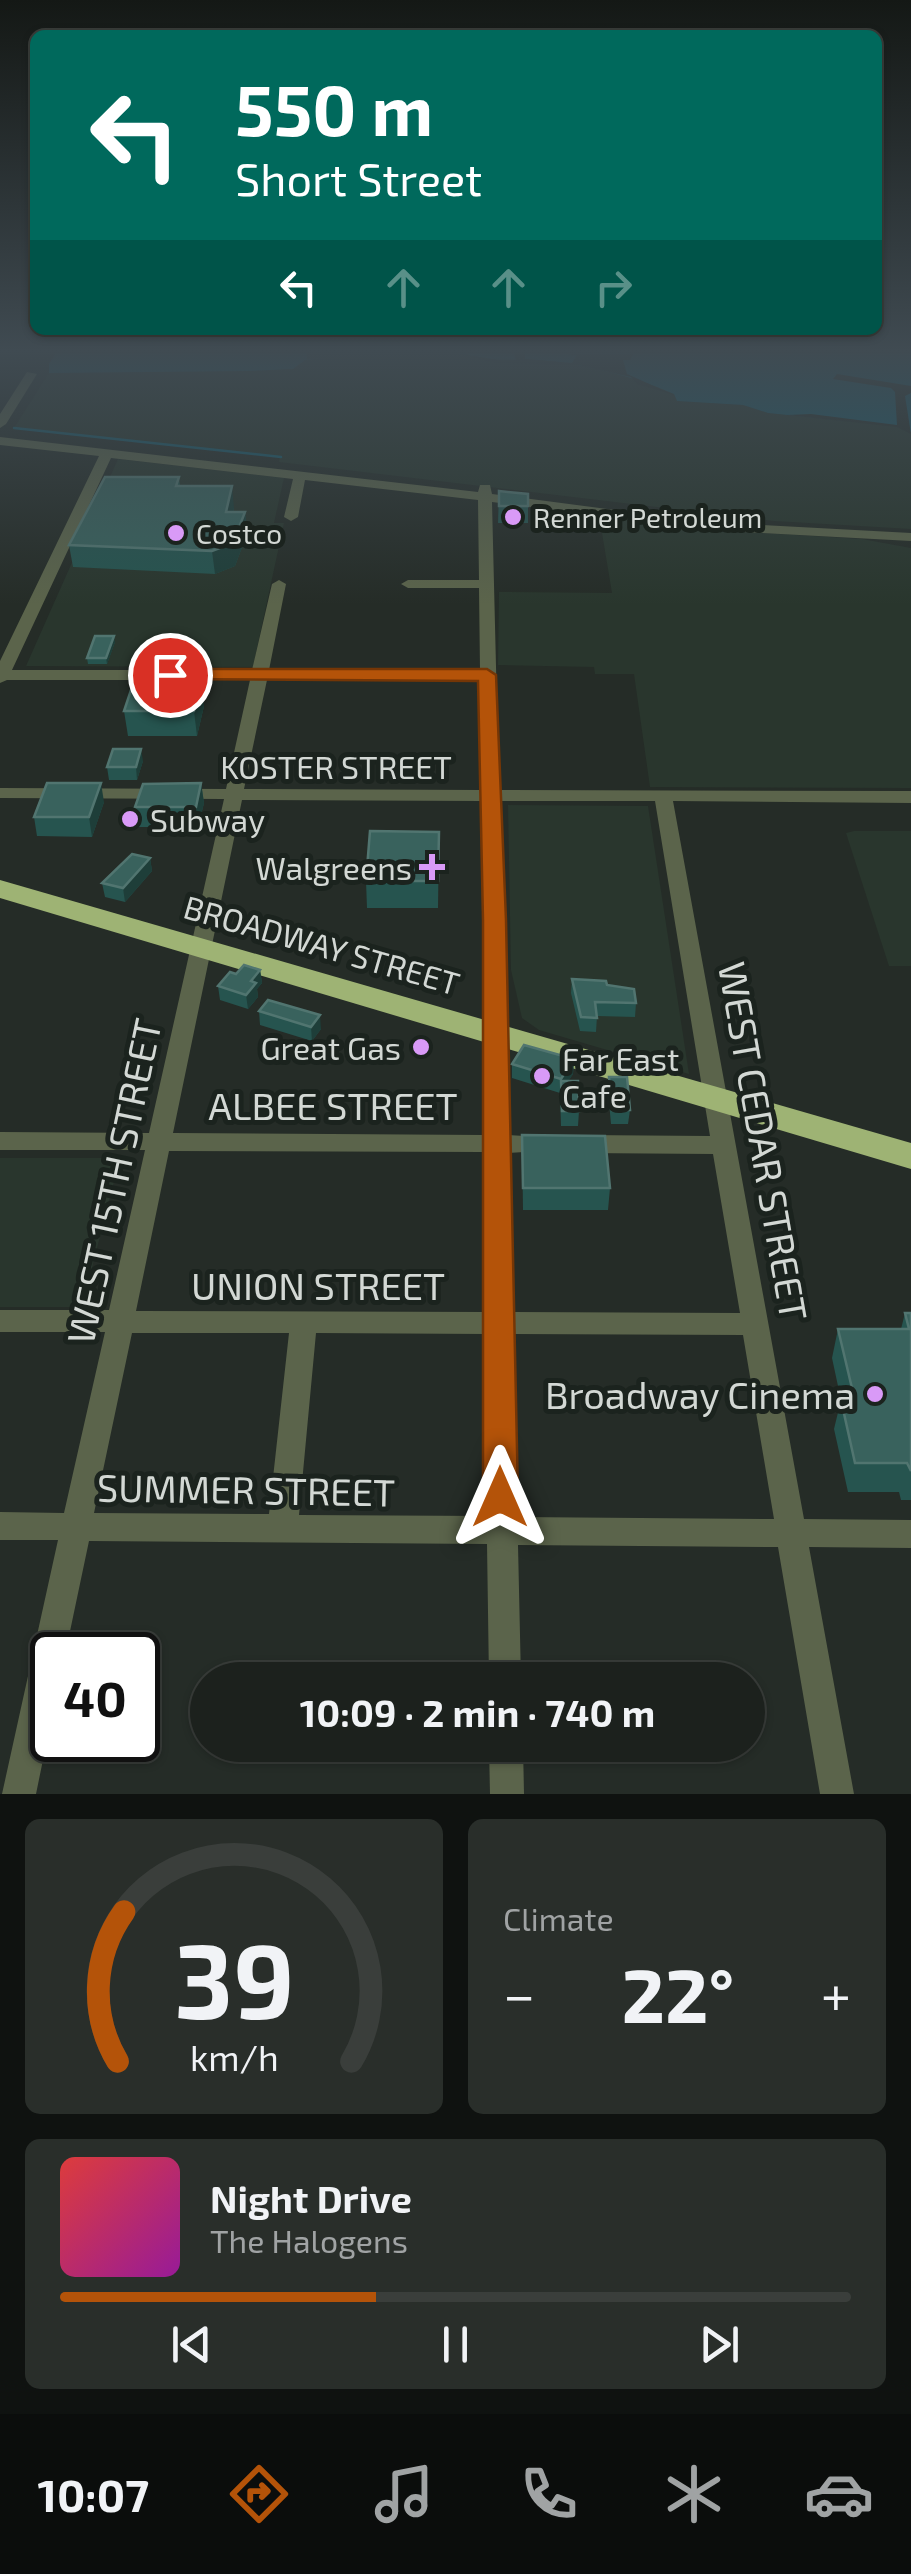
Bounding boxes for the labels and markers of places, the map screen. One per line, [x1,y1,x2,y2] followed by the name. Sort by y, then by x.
[533,500,762,534] place label: Renner Petroleum
[502,506,524,528] marker: Renner Petroleum
[196,516,282,550] place label: Costco
[165,522,187,544] marker: Costco
[128,633,213,718] pin
[150,800,265,838] place label: Subway
[119,808,141,830] marker: Subway
[255,848,412,886] place label: Walgreens
[421,856,443,878] marker: Walgreens
[260,1028,401,1066] place label: Great Gas
[410,1036,432,1058] marker: Great Gas
[562,1039,679,1114] place label: Far East Cafe
[531,1065,553,1087] marker: Far East Cafe
[545,1371,855,1417] place label: Broadway Cinema
[864,1383,886,1405] marker: Broadway Cinema

